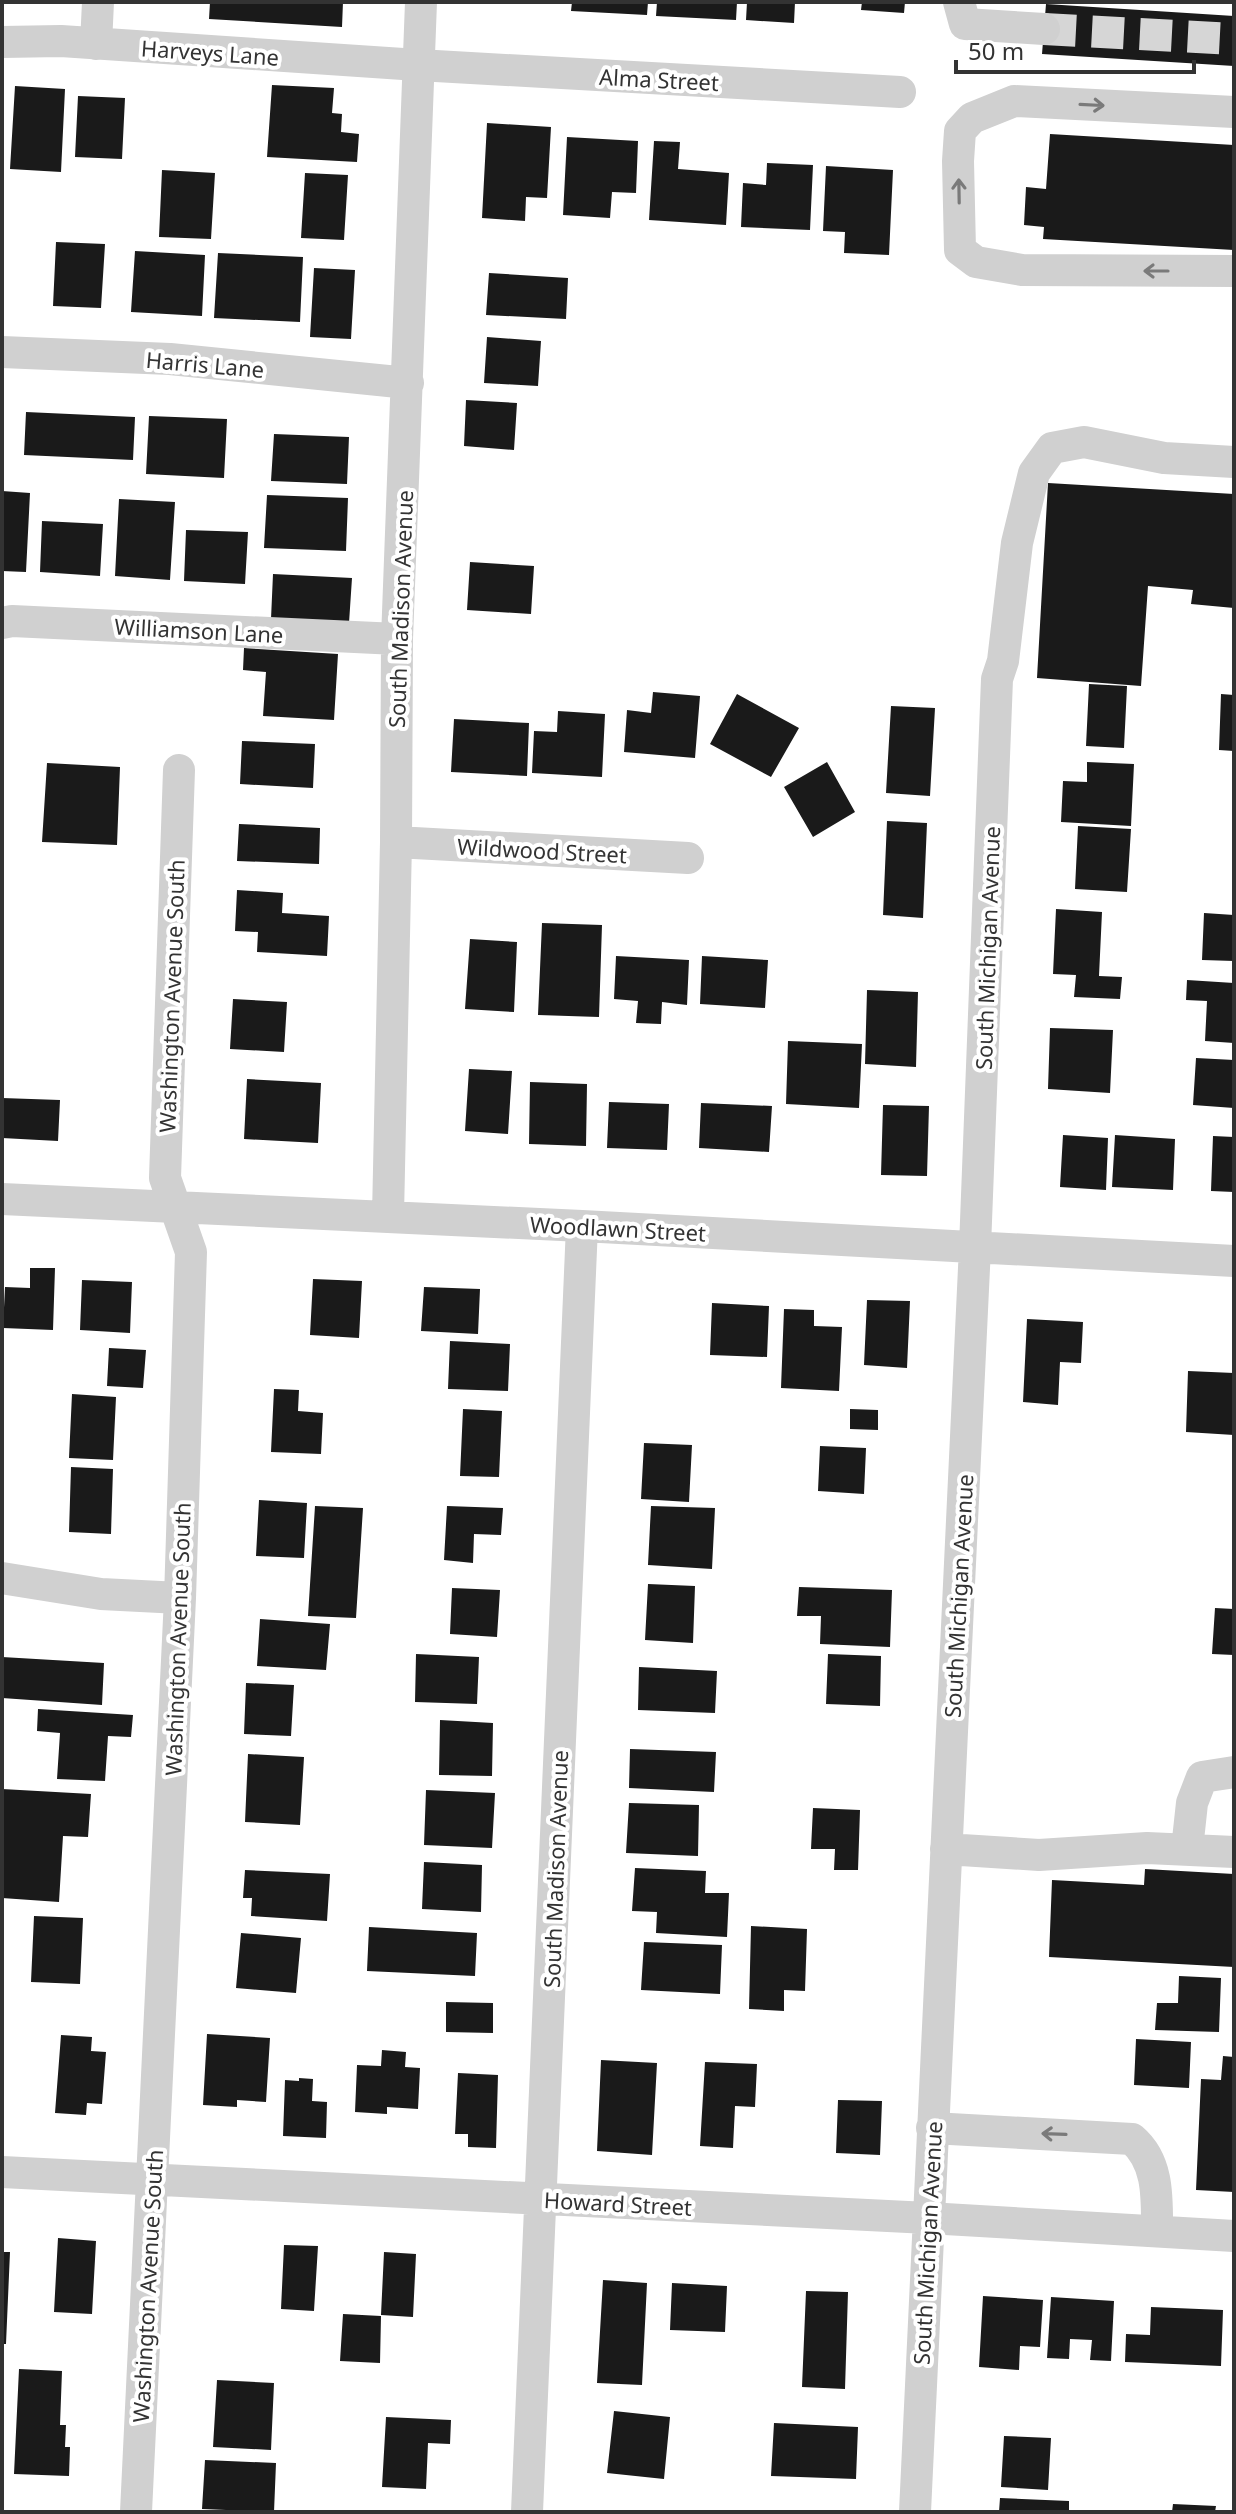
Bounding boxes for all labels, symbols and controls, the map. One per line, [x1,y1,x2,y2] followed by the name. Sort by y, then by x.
[956,24,1194,74] scale bar
[140,32,280,72] street label: Harveys Lane
[968,34,1024,67] text: 50 m
[598,61,720,97] street label: Alma Street
[1078,97,1105,112] one-way arrow
[951,178,967,205] one-way arrow
[1143,263,1170,279] one-way arrow
[145,344,265,384] street label: Harris Lane
[381,489,419,729] street label: South Madison Avenue
[114,611,284,649] street label: Williamson Lane
[968,825,1006,1071] street label: South Michigan Avenue
[456,831,628,869] street label: Wildwood Street
[151,859,191,1133] street label: Washington Avenue South
[529,1208,707,1248] street label: Woodlawn Street
[937,1473,979,1719] street label: South Michigan Avenue
[157,1502,197,1776] street label: Washington Avenue South
[536,1749,574,1989] street label: South Madison Avenue
[906,2120,948,2366] street label: South Michigan Avenue
[1041,2127,1068,2142] one-way arrow
[125,2149,169,2423] street label: Washington Avenue South
[543,2184,693,2222] street label: Howard Street

